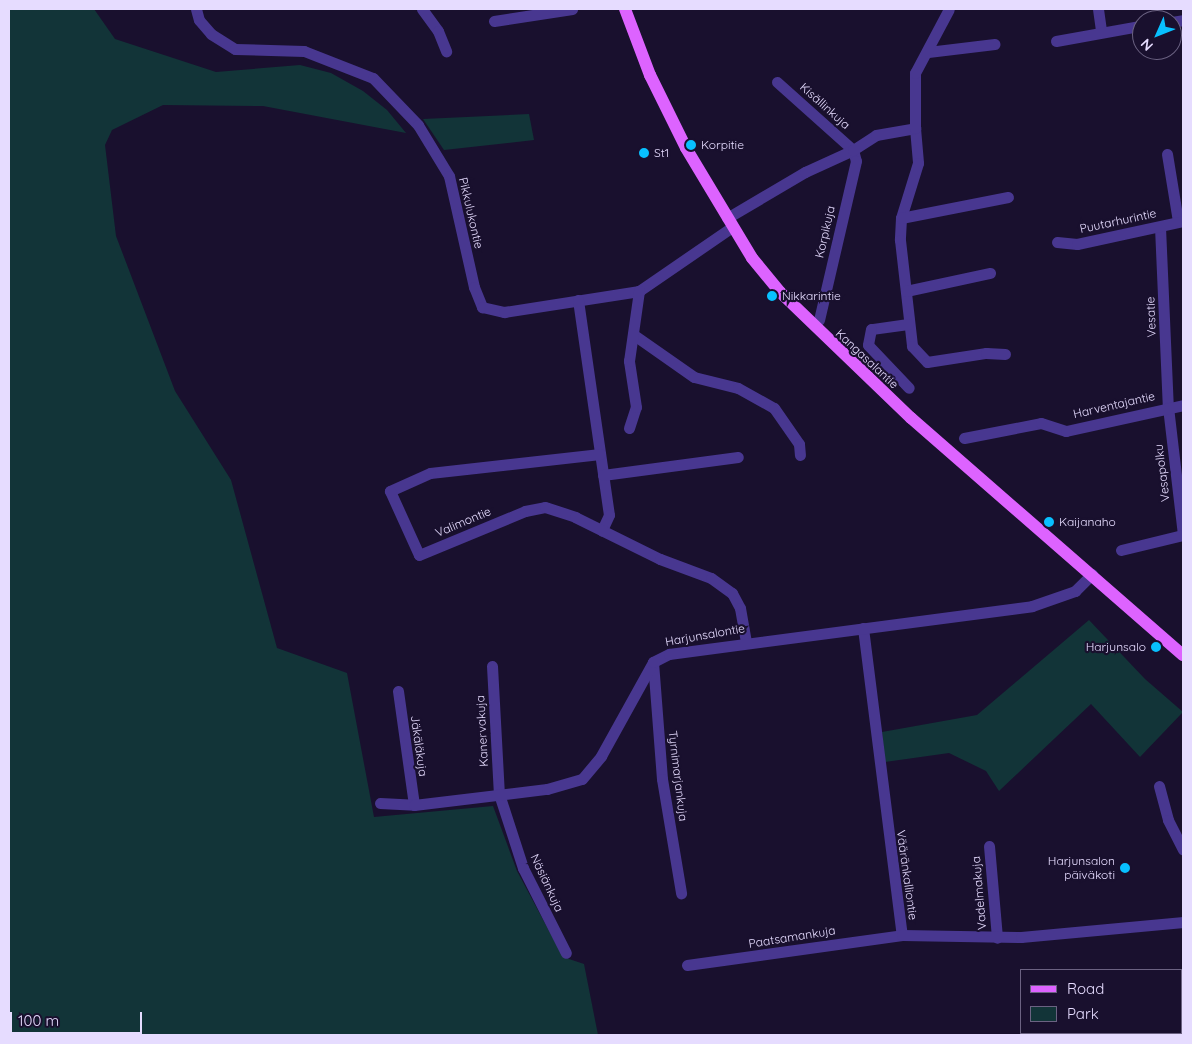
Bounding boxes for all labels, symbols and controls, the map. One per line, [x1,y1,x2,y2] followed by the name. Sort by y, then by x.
[1132,10,1182,60] north arrow
[1137,35,1157,55] text: N
[797,80,853,132] street label: Kisällinkuja
[701,138,744,152] place label: Korpitie
[685,139,697,151] marker: Korpitie
[654,146,669,160] place label: St1
[638,147,650,159] marker: St1
[456,176,486,250] street label: Pikkulukontie
[812,204,838,260] street label: Korpikuja
[1078,206,1158,236] street label: Puutarhurintie
[782,289,841,303] place label: Nikkarintie
[766,290,778,302] marker: Nikkarintie
[1143,296,1159,338] street label: Vesatie
[833,326,901,392] street label: Kangasalantie
[1072,389,1156,421] street label: Harventajantie
[1151,443,1173,503] street label: Vesapolku
[433,504,493,540] street label: Valimontie
[1059,515,1116,529] place label: Kaijanaho
[1043,516,1055,528] marker: Kaijanaho
[664,621,746,649] street label: Harjunsalontie
[1086,640,1146,654] place label: Harjunsalo
[1150,641,1162,653] marker: Harjunsalo
[473,695,491,767] street label: Kanervakuja
[408,715,430,777] street label: Jäkäläkuja
[665,730,691,822] street label: Tyrnimarjankuja
[894,829,920,921] street label: Vääränkalliontie
[527,852,567,914] street label: Näsiänkuja
[1048,854,1115,882] place label: Harjunsalon päiväkoti
[969,856,989,930] street label: Vadelmakuja
[1119,862,1131,874] marker: Harjunsalon päiväkoti
[747,923,837,951] street label: Paatsamankuja
[1020,969,1182,1034] legend
[1067,979,1104,998] text: Road
[12,1002,145,1034] scale bar
[1067,1004,1099,1023] text: Park
[18,1011,59,1030] text: 100 m

